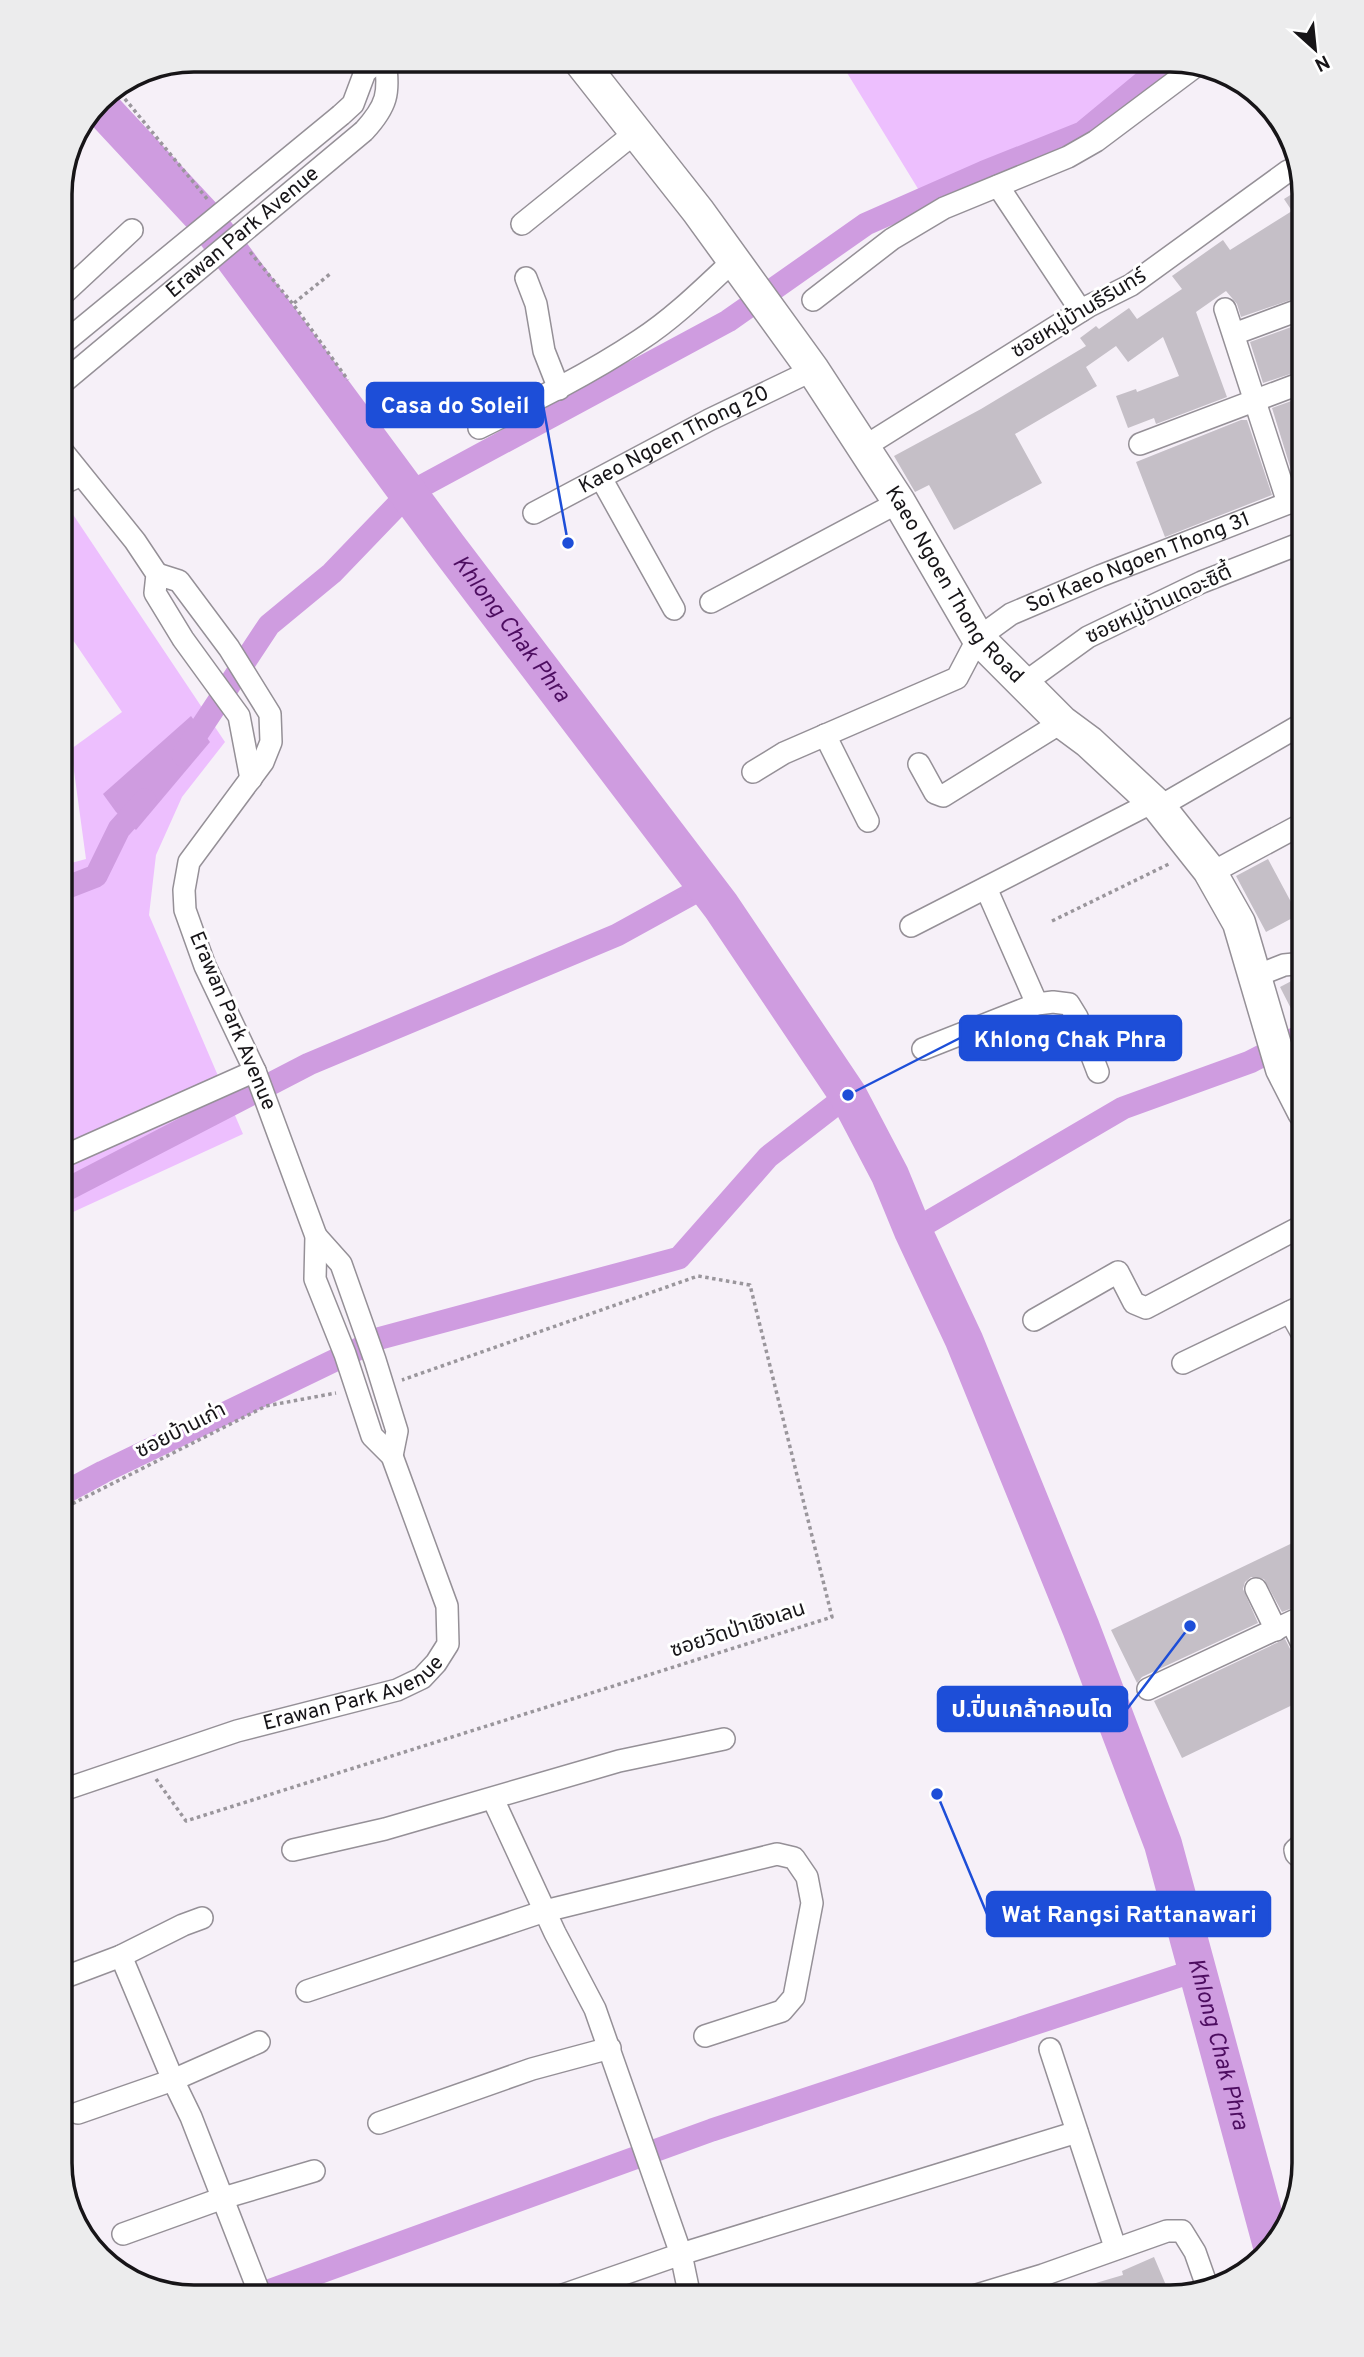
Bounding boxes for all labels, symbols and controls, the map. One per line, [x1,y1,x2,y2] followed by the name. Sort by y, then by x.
[1280,14,1350,84] north arrow
[1310,49,1333,76] text: N
[160,161,325,304] street label: Erawan Park Avenue
[1006,262,1152,365] street label: ซอยหมู่บ้านธีรินทร์
[574,380,774,500] street label: Kaeo Ngoen Thong 20
[367,383,543,427] callout: Casa do Soleil
[381,393,529,422] text: Casa do Soleil
[879,481,1029,689] street label: Kaeo Ngoen Thong Road
[1022,506,1254,620] street label: Soi Kaeo Ngoen Thong 31
[445,550,576,709] water label: Khlong Chak Phra
[1080,557,1237,651] street label: ซอยหมู่บ้านเดอะซิตี้
[182,928,282,1114] street label: Erawan Park Avenue
[960,1016,1181,1060] callout: Khlong Chak Phra
[974,1027,1166,1056] text: Khlong Chak Phra
[131,1397,231,1465] street label: ซอยบ้านเก่า
[667,1595,809,1665] street label: ซอยวัดป่าเชิงเลน
[260,1650,450,1737] street label: Erawan Park Avenue
[938,1687,1127,1731] callout: ป.ปิ่นเกล้าคอนโด
[951,1694,1113,1726] text: ป.ปิ่นเกล้าคอนโด
[987,1892,1270,1936] callout: Wat Rangsi Rattanawari
[1001,1902,1257,1931] text: Wat Rangsi Rattanawari
[1180,1955,1255,2134] water label: Khlong Chak Phra

